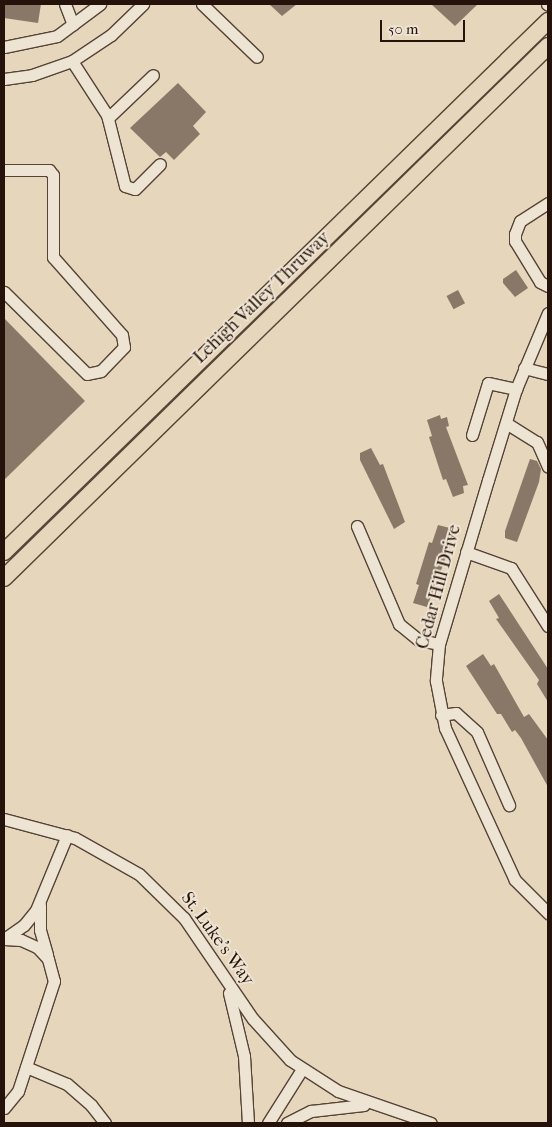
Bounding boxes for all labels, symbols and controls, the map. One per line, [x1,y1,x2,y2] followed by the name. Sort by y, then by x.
[382,10,467,42] scale bar
[388,20,418,38] text: 50 m
[189,227,335,369] street label: Lehigh Valley Thruway
[412,522,466,652] street label: Cedar Hill Drive
[176,888,258,990] street label: St. Luke's Way

